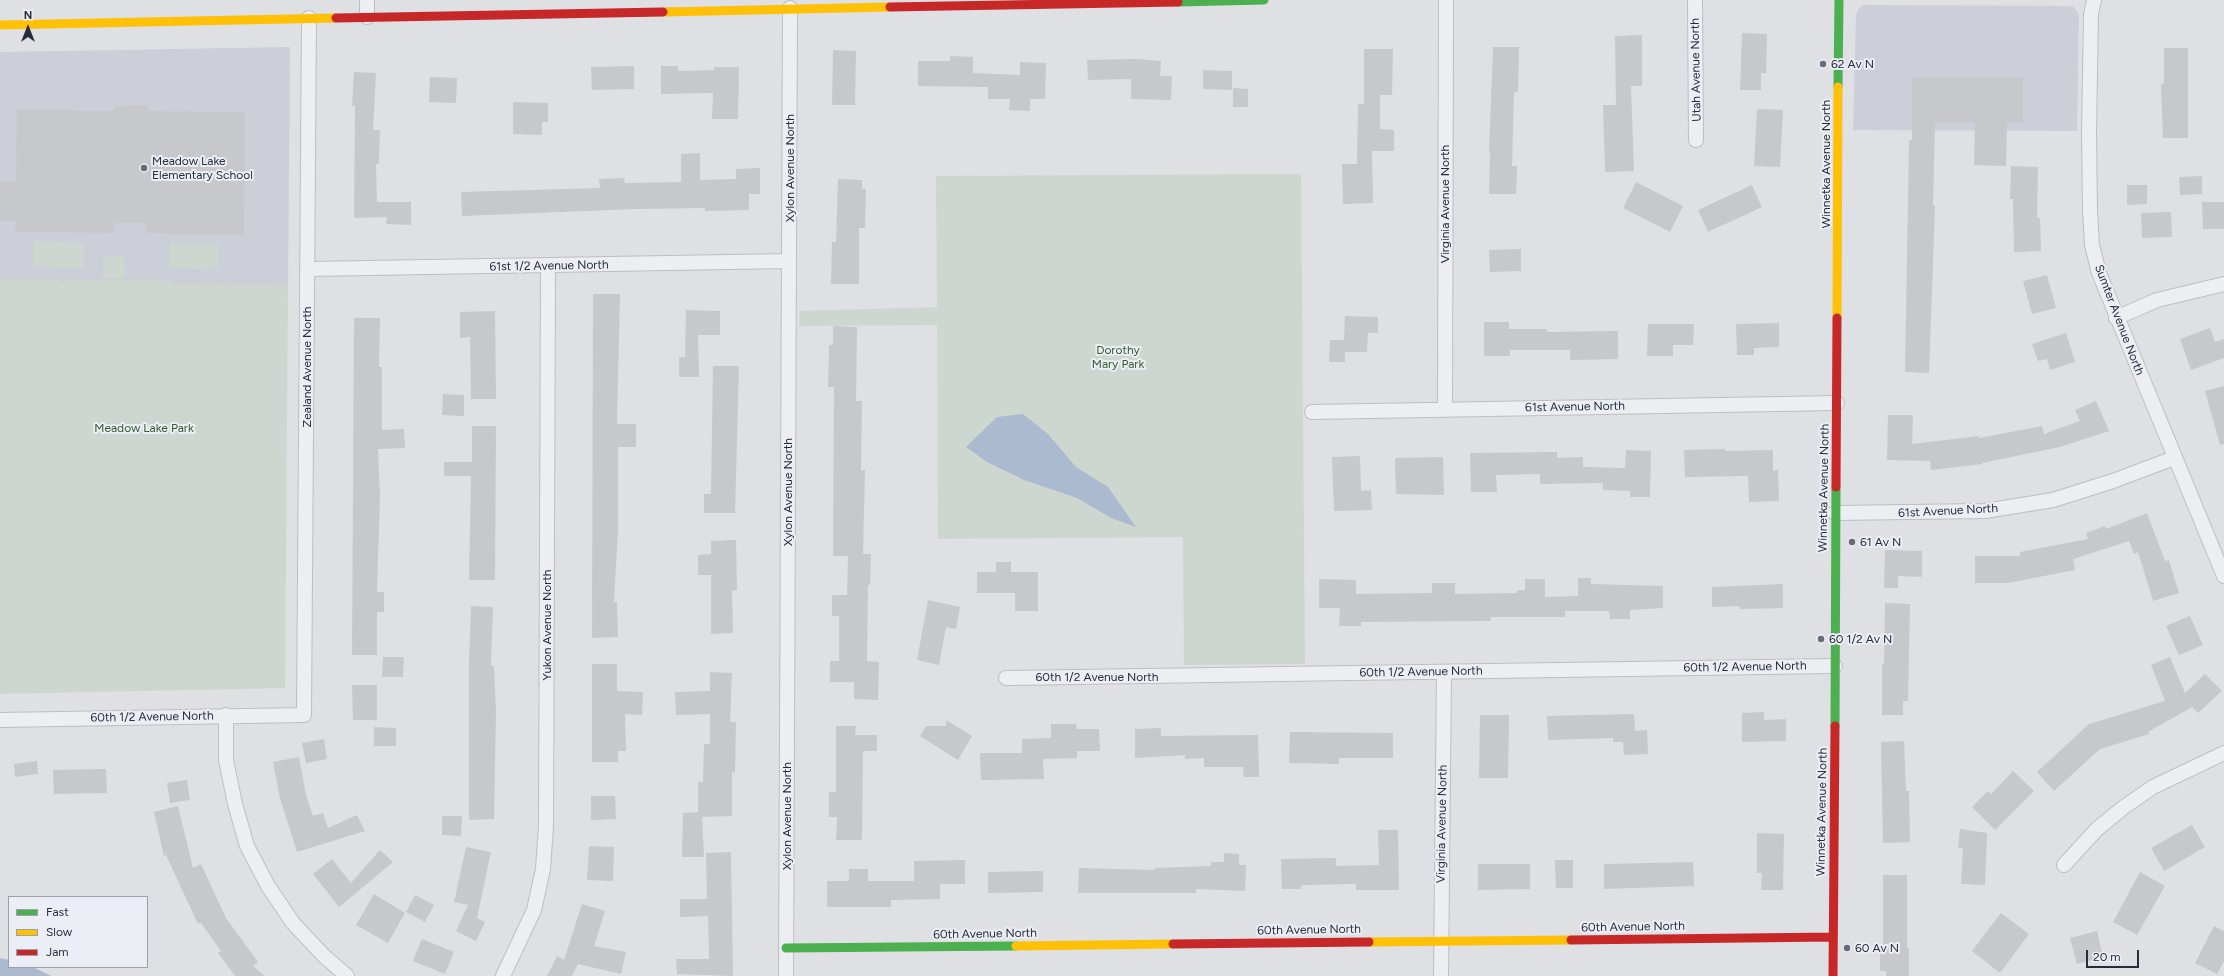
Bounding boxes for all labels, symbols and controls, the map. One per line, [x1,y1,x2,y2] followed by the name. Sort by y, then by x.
[8,8,48,48] north arrow
[24,9,32,22] text: N
[1688,18,1704,122] street label: Utah Avenue North
[1831,57,1874,71] place label: 62 Av N
[1818,59,1828,69] marker: 62 Av N
[1819,100,1833,228] street label: Winnetka Avenue North
[783,114,797,222] street label: Xylon Avenue North
[1438,145,1452,263] street label: Virginia Avenue North
[152,154,253,182] place label: Meadow Lake Elementary School
[139,163,149,173] marker: Meadow Lake Elementary School
[489,258,609,274] street label: 61st 1/2 Avenue North
[2091,263,2147,377] street label: Sumter Avenue North
[300,307,314,427] street label: Zealand Avenue North
[1092,343,1144,371] park label: Dorothy Mary Park
[1525,399,1625,415] street label: 61st Avenue North
[94,421,194,435] park label: Meadow Lake Park
[1816,424,1832,552] street label: Winnetka Avenue North
[781,438,795,546] street label: Xylon Avenue North
[1898,501,1998,521] street label: 61st Avenue North
[1860,535,1901,549] place label: 61 Av N
[1847,537,1857,547] marker: 61 Av N
[540,570,554,680] street label: Yukon Avenue North
[1829,632,1892,646] place label: 60 1/2 Av N
[1816,634,1826,644] marker: 60 1/2 Av N
[1683,659,1807,675] street label: 60th 1/2 Avenue North
[1359,664,1483,680] street label: 60th 1/2 Avenue North
[1035,670,1159,684] street label: 60th 1/2 Avenue North
[90,709,214,725] street label: 60th 1/2 Avenue North
[1814,748,1830,876] street label: Winnetka Avenue North
[780,762,794,870] street label: Xylon Avenue North
[1434,765,1450,883] street label: Virginia Avenue North
[8,896,148,968] legend
[46,905,69,919] text: Fast
[1581,919,1685,935] street label: 60th Avenue North
[1257,922,1361,938] street label: 60th Avenue North
[46,925,72,939] text: Slow
[933,926,1037,942] street label: 60th Avenue North
[1855,941,1899,955] place label: 60 Av N
[2088,942,2141,968] scale bar
[1842,943,1852,953] marker: 60 Av N
[46,945,69,959] text: Jam
[2093,950,2121,964] text: 20 m

